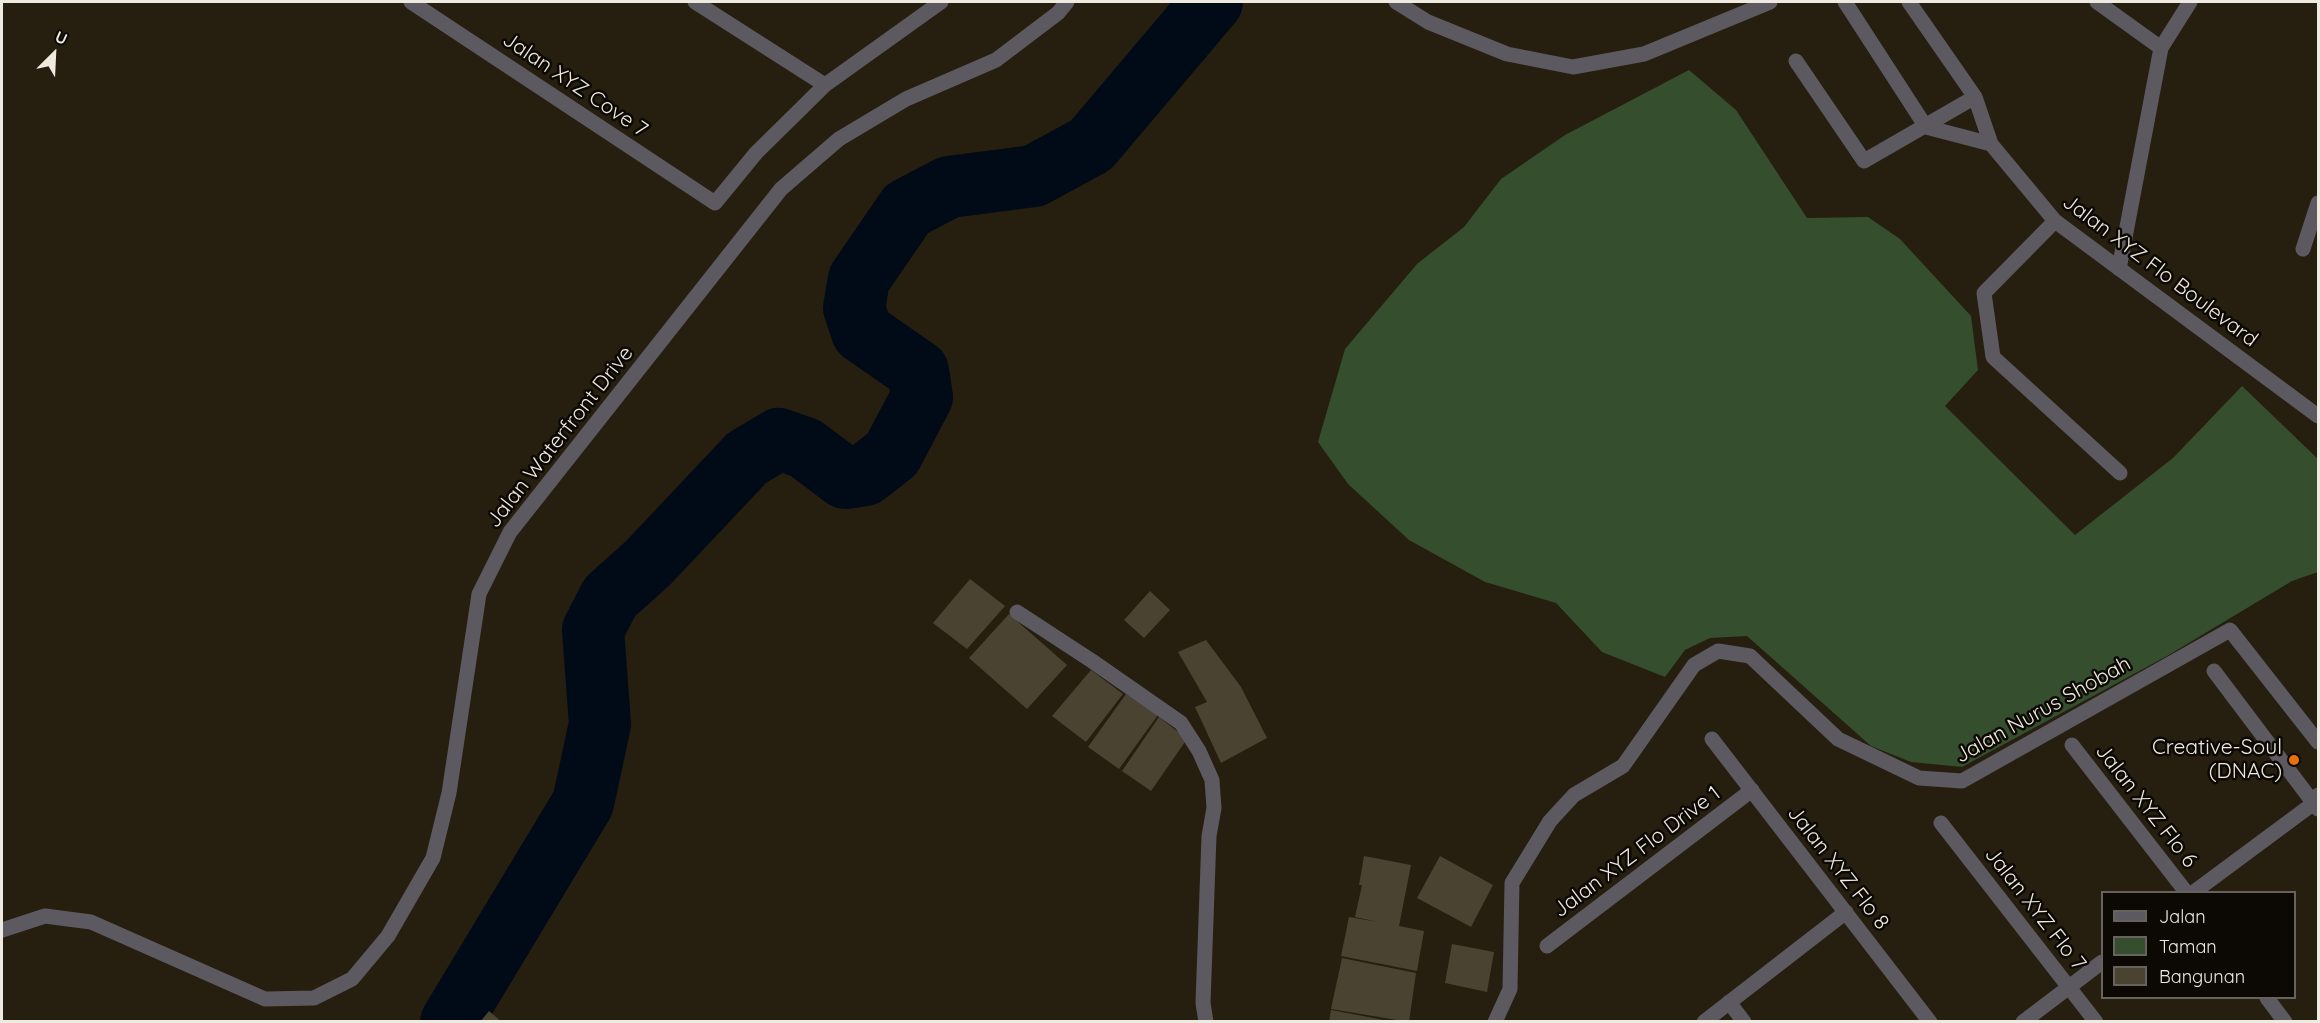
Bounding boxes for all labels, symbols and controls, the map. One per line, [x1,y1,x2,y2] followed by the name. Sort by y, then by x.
[24,24,84,84] north arrow
[52,26,71,49] text: U
[498,27,652,143] street label: Jalan XYZ Cove 7
[2058,189,2262,353] street label: Jalan XYZ Flo Boulevard
[481,341,639,533] street label: Jalan Waterfront Drive
[1951,651,2135,769] street label: Jalan Nurus Shobah
[2152,735,2282,785] place label: Creative-Soul (DNAC)
[2090,739,2202,873] street label: Jalan XYZ Flo 6
[2287,753,2301,767] marker: Creative-Soul (DNAC)
[1548,781,1726,923] street label: Jalan XYZ Flo Drive 1
[1782,801,1894,935] street label: Jalan XYZ Flo 8
[1979,842,2091,976] street label: Jalan XYZ Flo 7
[2101,891,2296,999] legend
[2159,905,2206,928] text: Jalan
[2159,935,2217,958] text: Taman
[2159,965,2245,988] text: Bangunan

